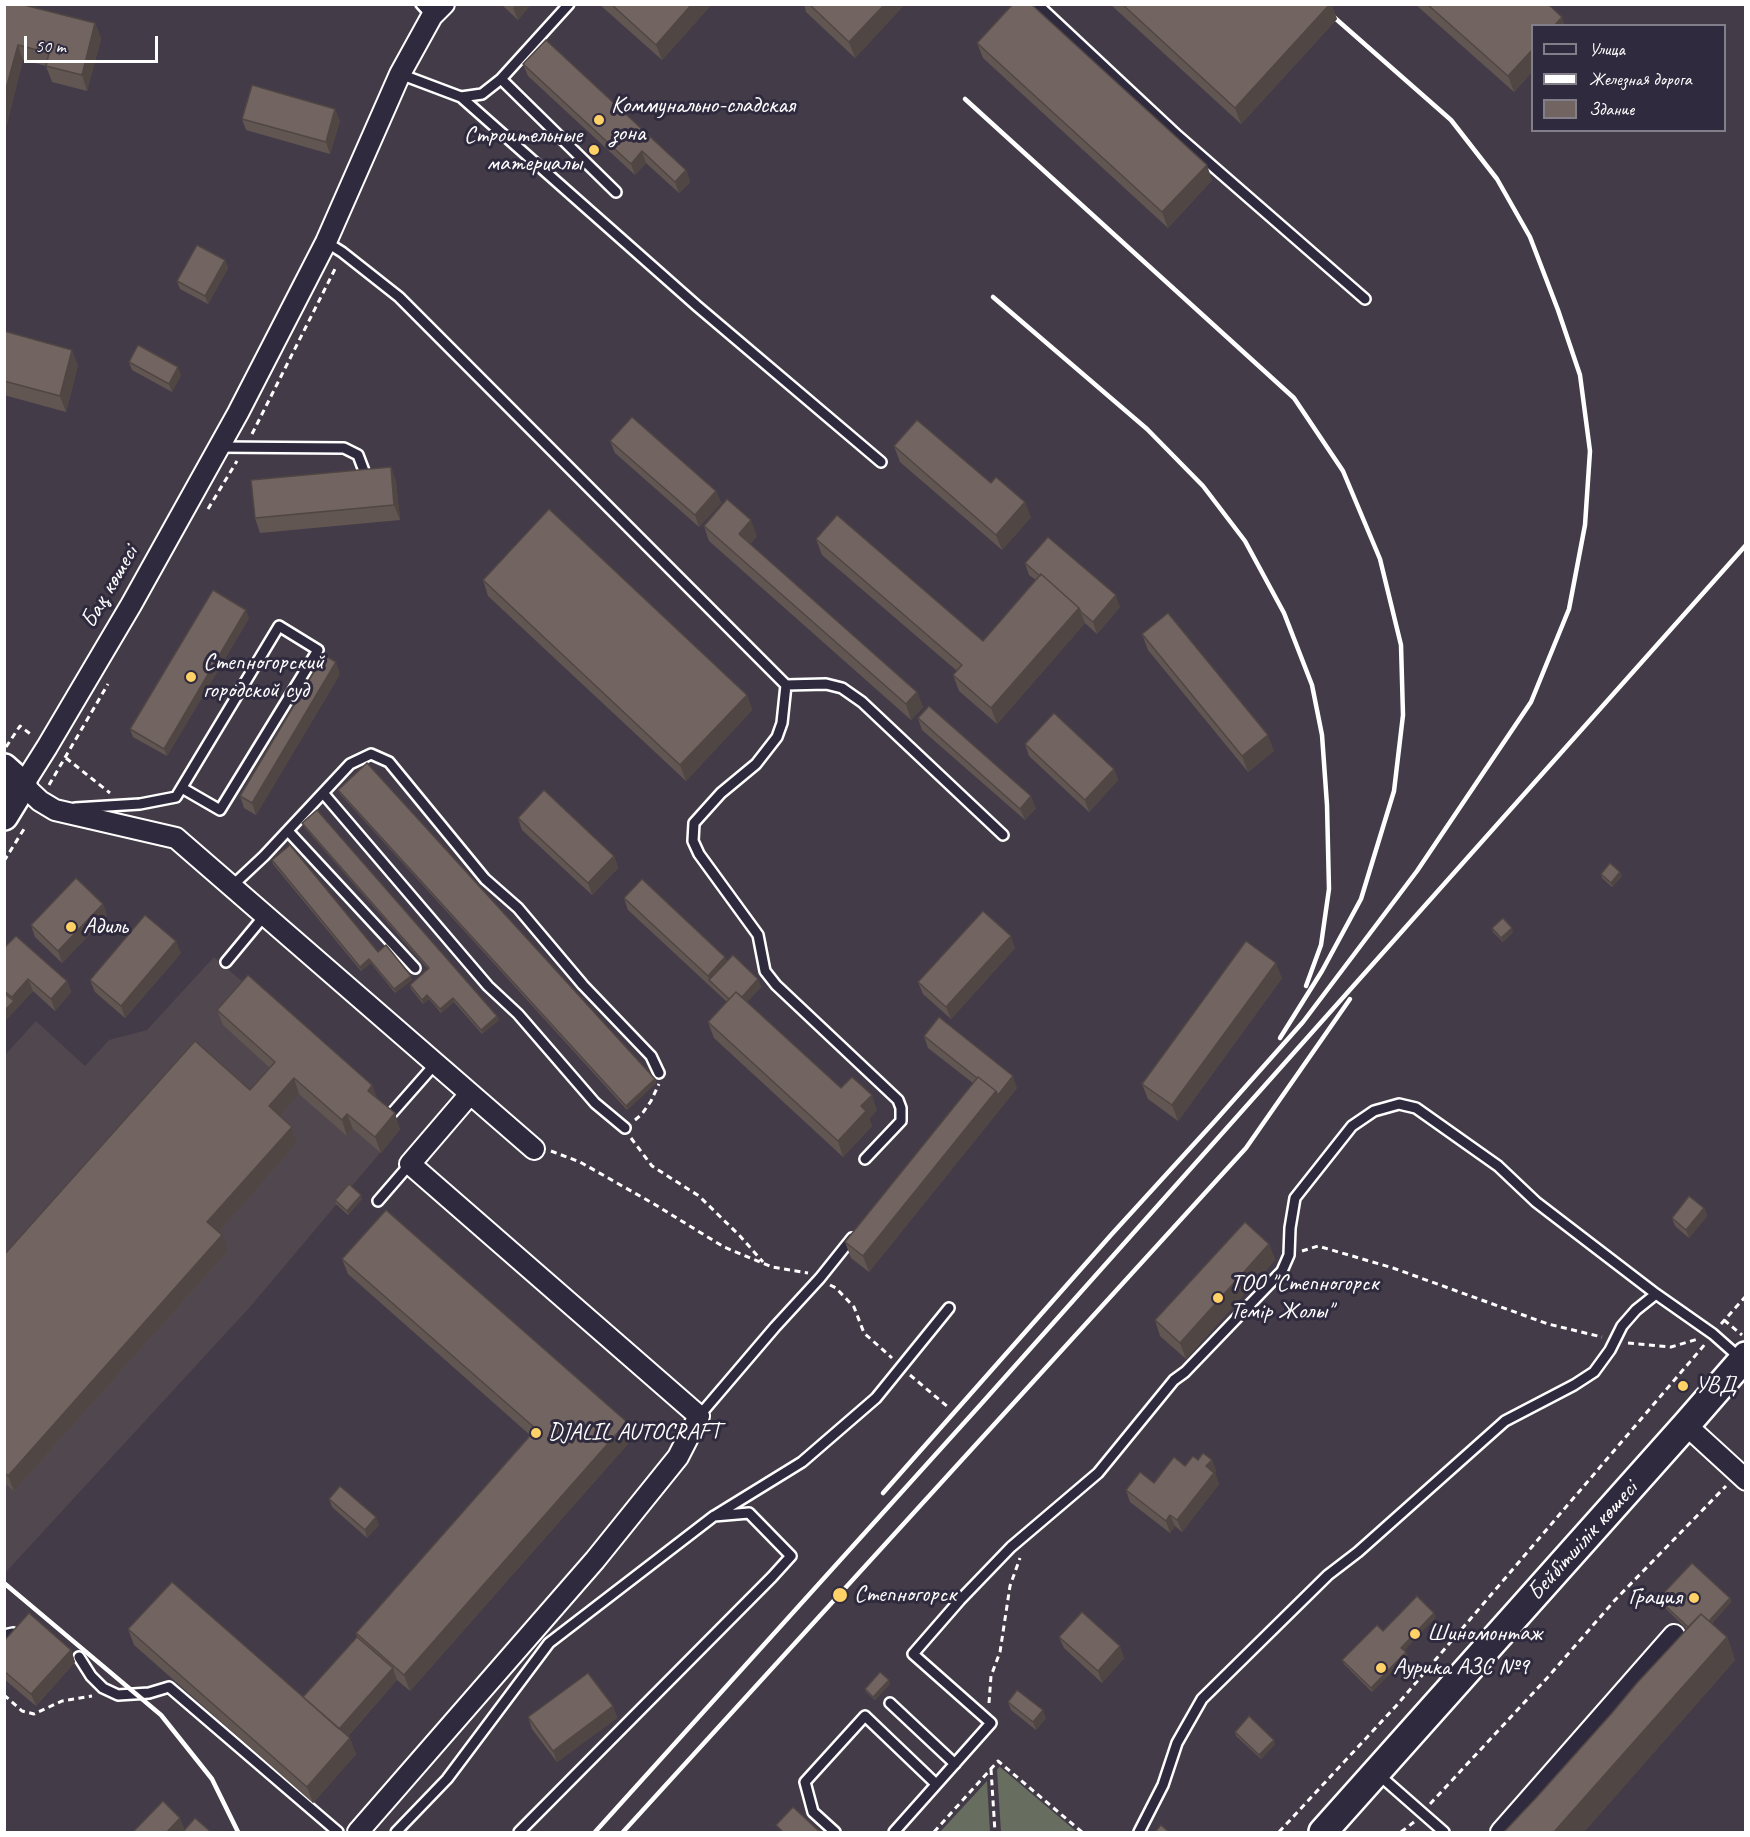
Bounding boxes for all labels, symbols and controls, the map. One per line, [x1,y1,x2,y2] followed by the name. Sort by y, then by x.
[27,24,160,62] scale bar
[1531,24,1726,132] legend
[35,35,66,57] text: 50 m
[1589,38,1625,60] text: Улица
[1589,68,1692,90] text: Железная дорога
[611,92,795,148] place label: Коммунально-сладская зона
[1589,98,1634,120] text: Здание
[592,113,606,127] marker: Коммунально-сладская зона
[464,122,582,178] place label: Строительные материалы
[587,143,601,157] marker: Строительные материалы
[75,541,145,633] street label: Бақ көшесі
[203,649,324,705] place label: Степногорский городской суд
[184,670,198,684] marker: Степногорский городской суд
[83,913,128,941] place label: Адиль
[64,920,78,934] marker: Адиль
[1230,1270,1378,1326] place label: ТОО "Степногорск Темiр Жолы"
[1211,1291,1225,1305] marker: ТОО "Степногорск Темiр Жолы"
[1695,1372,1736,1400] place label: УВД
[1676,1379,1690,1393] marker: УВД
[548,1419,720,1447] place label: DJALIL AUTOCRAFT
[529,1426,543,1440] marker: DJALIL AUTOCRAFT
[1522,1475,1644,1607] street label: Бейбітшілік көшесі
[854,1581,956,1609] place label: Степногорск
[1628,1584,1682,1612] place label: Грация
[831,1586,849,1604] marker: Степногорск
[1687,1591,1701,1605] marker: Грация
[1427,1620,1542,1648] place label: Шиномонтаж
[1408,1627,1422,1641] marker: Шиномонтаж
[1393,1654,1529,1682] place label: Аурика АЗС №9
[1374,1661,1388,1675] marker: Аурика АЗС №9

